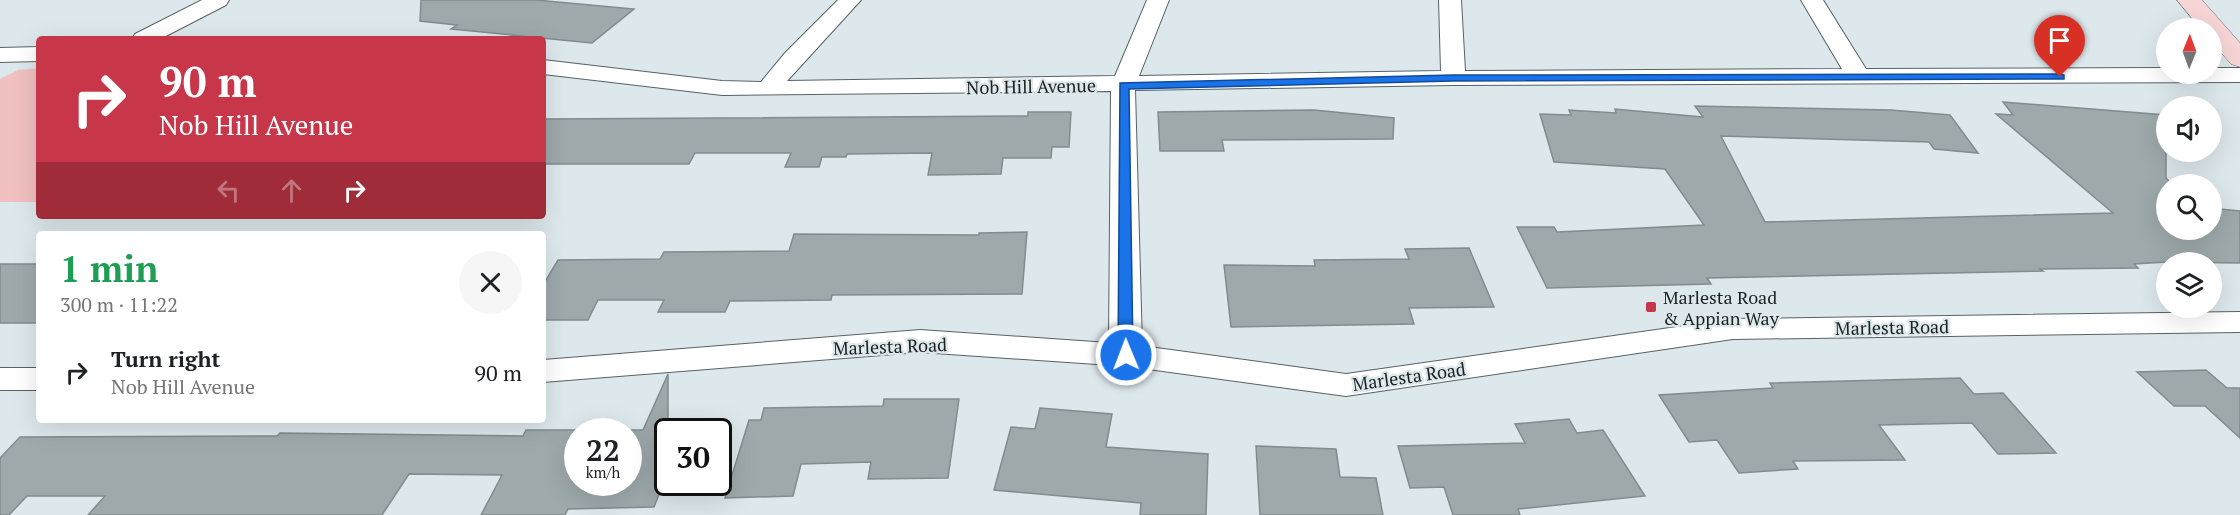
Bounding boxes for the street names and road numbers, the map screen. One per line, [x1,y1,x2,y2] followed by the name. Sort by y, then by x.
[966,73,1096,99] street label: Nob Hill Avenue
[1835,314,1949,340] street label: Marlesta Road
[833,332,947,360] street label: Marlesta Road
[1351,356,1467,396] street label: Marlesta Road

